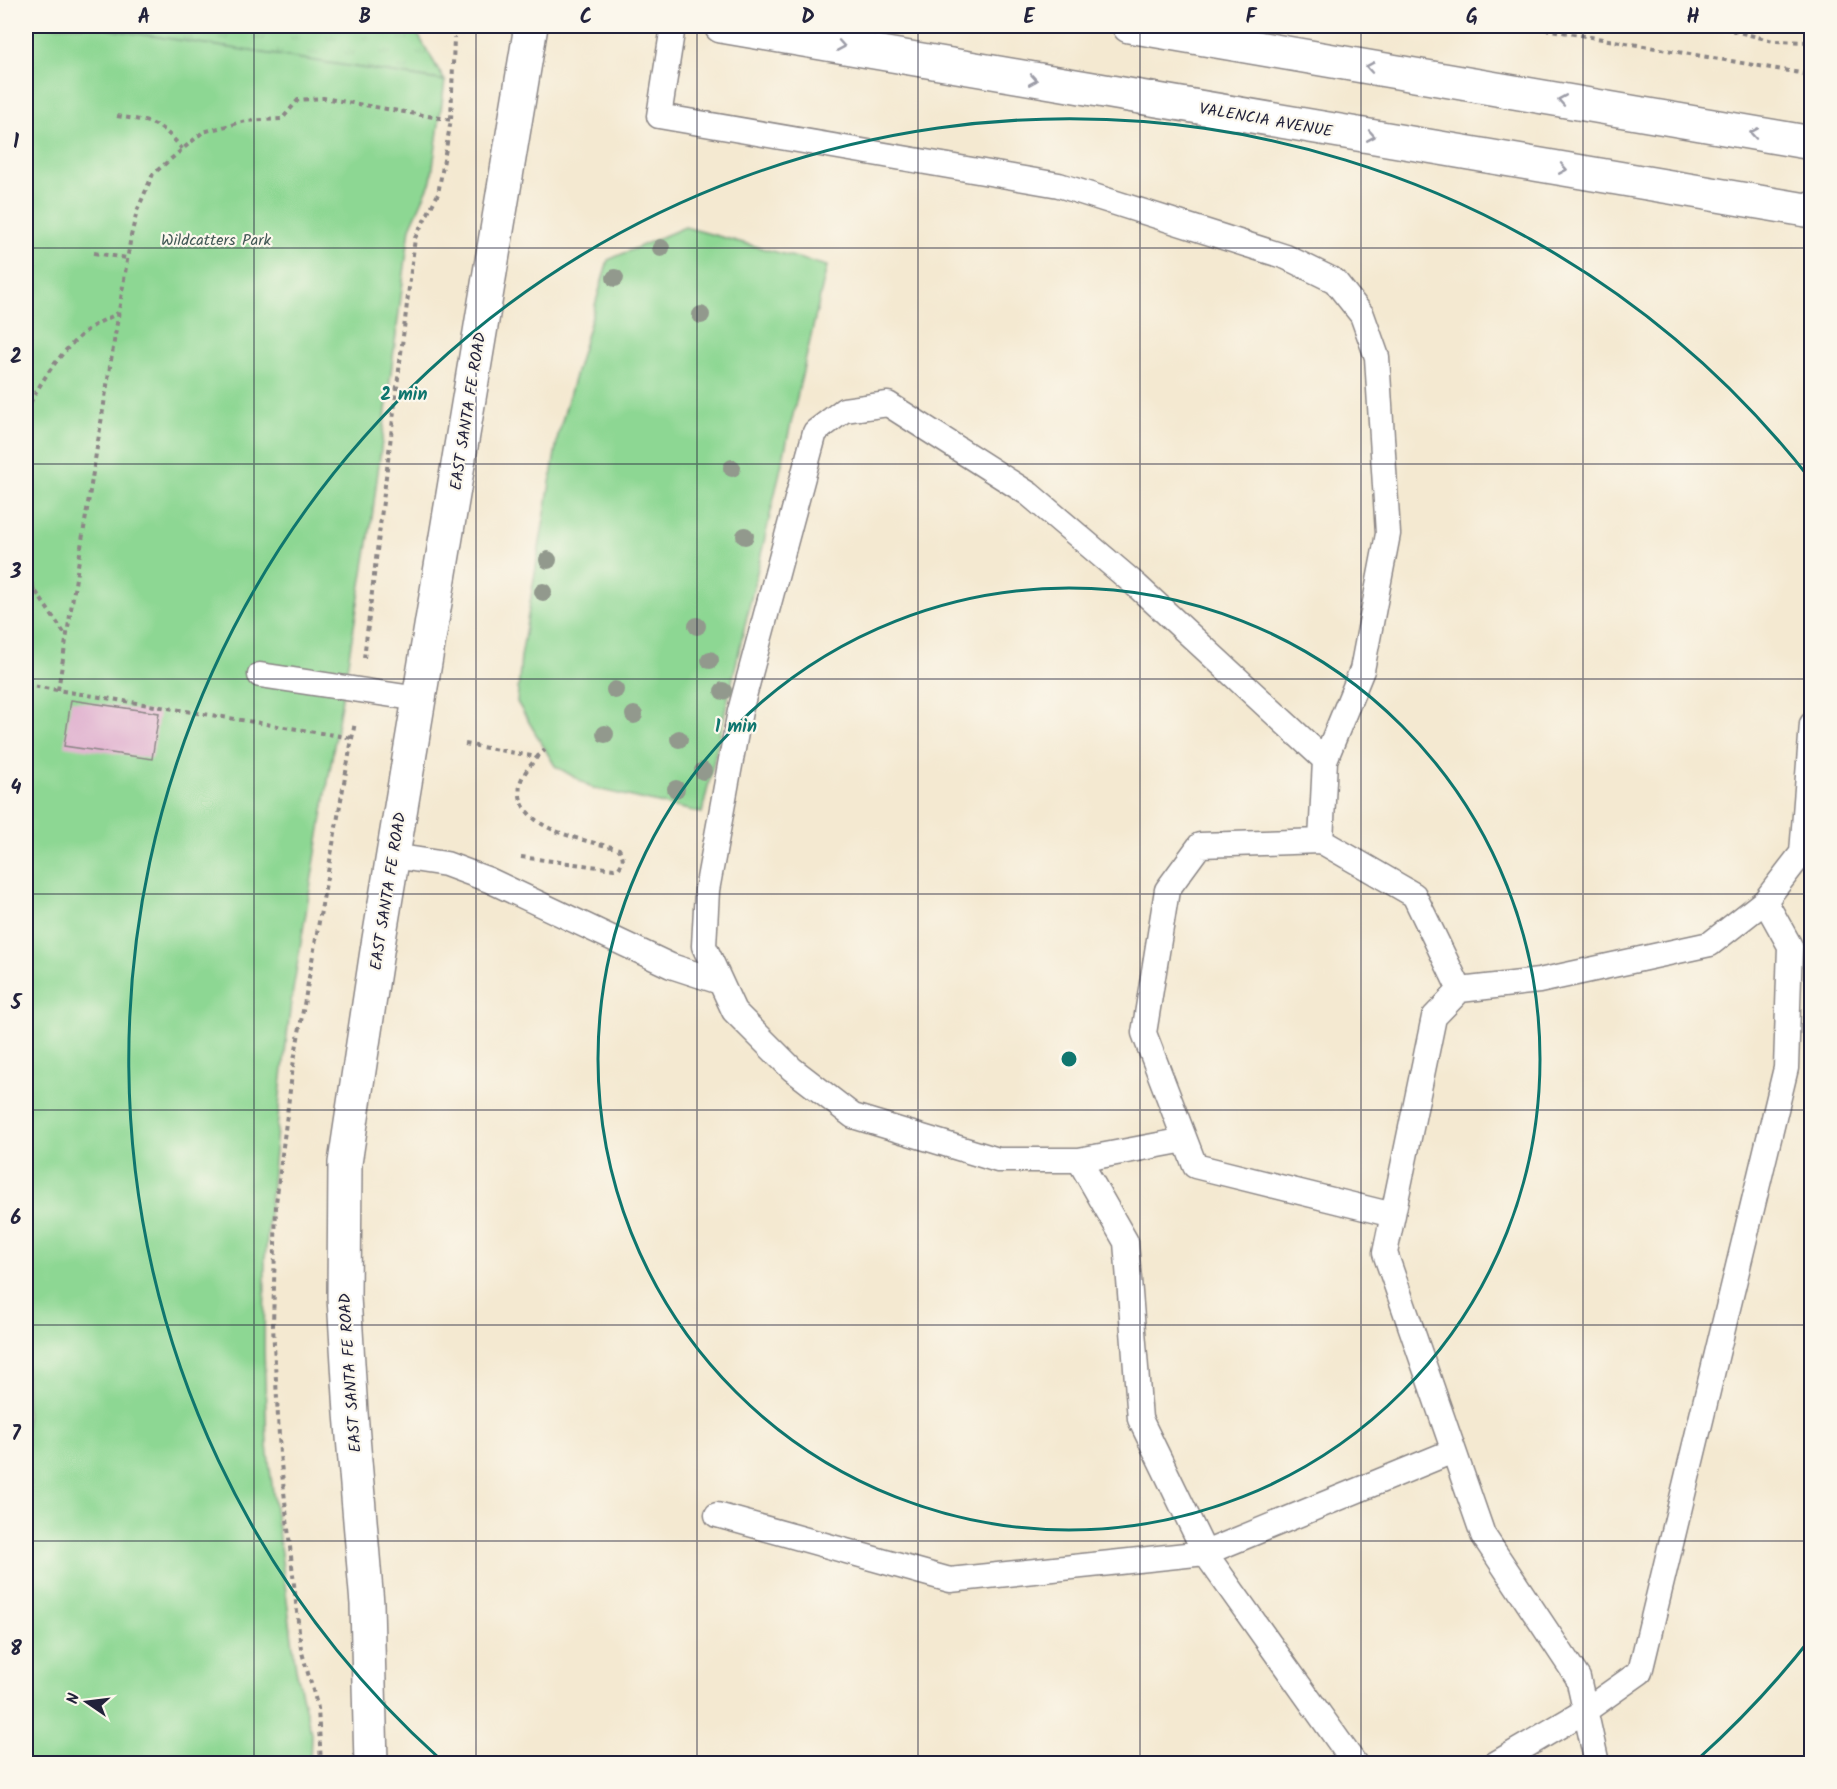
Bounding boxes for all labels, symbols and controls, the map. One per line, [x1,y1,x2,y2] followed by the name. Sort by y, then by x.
[138,2,150,34] text: A
[359,2,371,34] text: B
[580,2,592,34] text: C
[801,2,815,34] text: D
[1023,2,1035,34] text: E
[1246,2,1258,34] text: F
[1466,2,1478,34] text: G
[1686,2,1700,34] text: H
[837,40,846,52] one-way arrow
[1365,61,1375,74] one-way arrow
[1029,73,1038,85] one-way arrow
[1557,95,1566,107] one-way arrow
[1197,96,1335,145] street label: VALENCIA AVENUE
[13,127,19,159] text: 1
[1749,128,1758,140] one-way arrow
[1366,130,1375,142] one-way arrow
[1558,162,1568,175] one-way arrow
[161,228,271,253] park label: Wildcatters Park
[444,330,493,492] street label: EAST SANTA FE ROAD
[10,342,22,374] text: 2
[381,381,427,410] text: 2 min
[10,557,22,589] text: 3
[715,713,757,742] text: 1 min
[11,773,22,805] text: 4
[364,810,413,972] street label: EAST SANTA FE ROAD
[10,988,23,1020] text: 5
[1059,1049,1079,1069] centre of rings
[11,1203,22,1235] text: 6
[332,1292,369,1453] street label: EAST SANTA FE ROAD
[11,1419,21,1451] text: 7
[10,1634,22,1666] text: 8
[57,1672,117,1732] north arrow
[61,1691,87,1707] text: N

